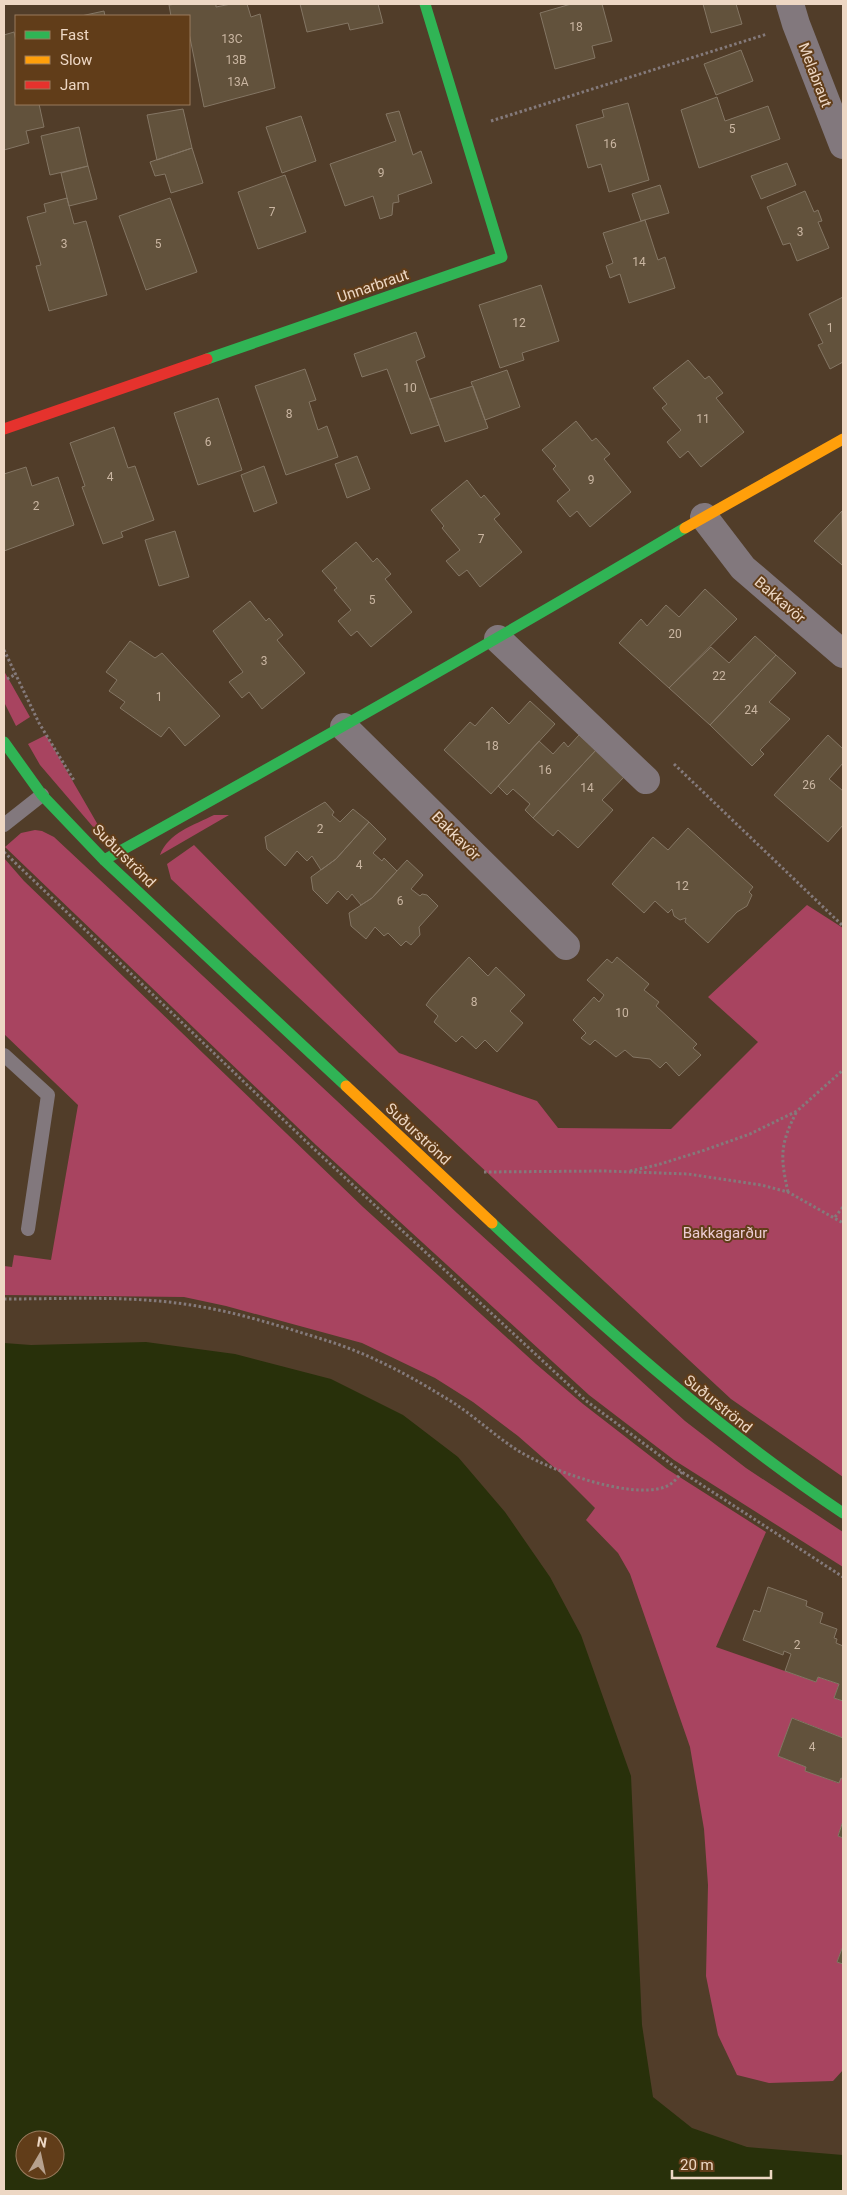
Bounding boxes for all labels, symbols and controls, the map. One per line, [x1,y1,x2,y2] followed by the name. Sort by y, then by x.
[15,15,190,105] legend
[569,20,583,34] house number: 18
[60,26,89,44] text: Fast
[221,32,243,46] house number: 13C
[795,40,836,110] street label: Melabraut
[60,51,92,69] text: Slow
[226,53,246,67] house number: 13B
[227,75,249,89] house number: 13A
[60,76,90,94] text: Jam
[729,122,736,136] house number: 5
[603,137,617,151] house number: 16
[378,166,384,180] house number: 9
[269,205,276,219] house number: 7
[797,225,803,239] house number: 3
[61,237,67,251] house number: 3
[155,237,162,251] house number: 5
[632,255,646,269] house number: 14
[335,265,411,307] street label: Unnarbraut
[512,316,526,330] house number: 12
[827,321,833,335] house number: 1
[403,381,417,395] house number: 10
[286,407,293,421] house number: 8
[696,412,710,426] house number: 11
[205,435,212,449] house number: 6
[107,470,114,484] house number: 4
[588,473,594,487] house number: 9
[33,499,40,513] house number: 2
[478,532,485,546] house number: 7
[751,573,809,627] street label: Bakkavör
[369,593,376,607] house number: 5
[668,627,682,641] house number: 20
[261,654,267,668] house number: 3
[712,669,726,683] house number: 22
[156,690,162,704] house number: 1
[744,703,758,717] house number: 24
[485,739,499,753] house number: 18
[538,763,552,777] house number: 16
[802,778,816,792] house number: 26
[580,781,594,795] house number: 14
[428,808,484,864] street label: Bakkavör
[89,821,159,891] street label: Suðurströnd
[317,822,324,836] house number: 2
[356,858,363,872] house number: 4
[675,879,689,893] house number: 12
[397,894,404,908] house number: 6
[471,995,478,1009] house number: 8
[615,1006,629,1020] house number: 10
[382,1099,454,1169] street label: Suðurströnd
[683,1224,767,1242] park label: Bakkagarður
[680,1371,756,1437] street label: Suðurströnd
[794,1638,801,1652] house number: 2
[809,1740,816,1754] house number: 4
[15,2130,65,2180] north arrow
[36,2133,48,2151] text: N
[672,2148,771,2180] scale bar
[680,2156,714,2174] text: 20 m

